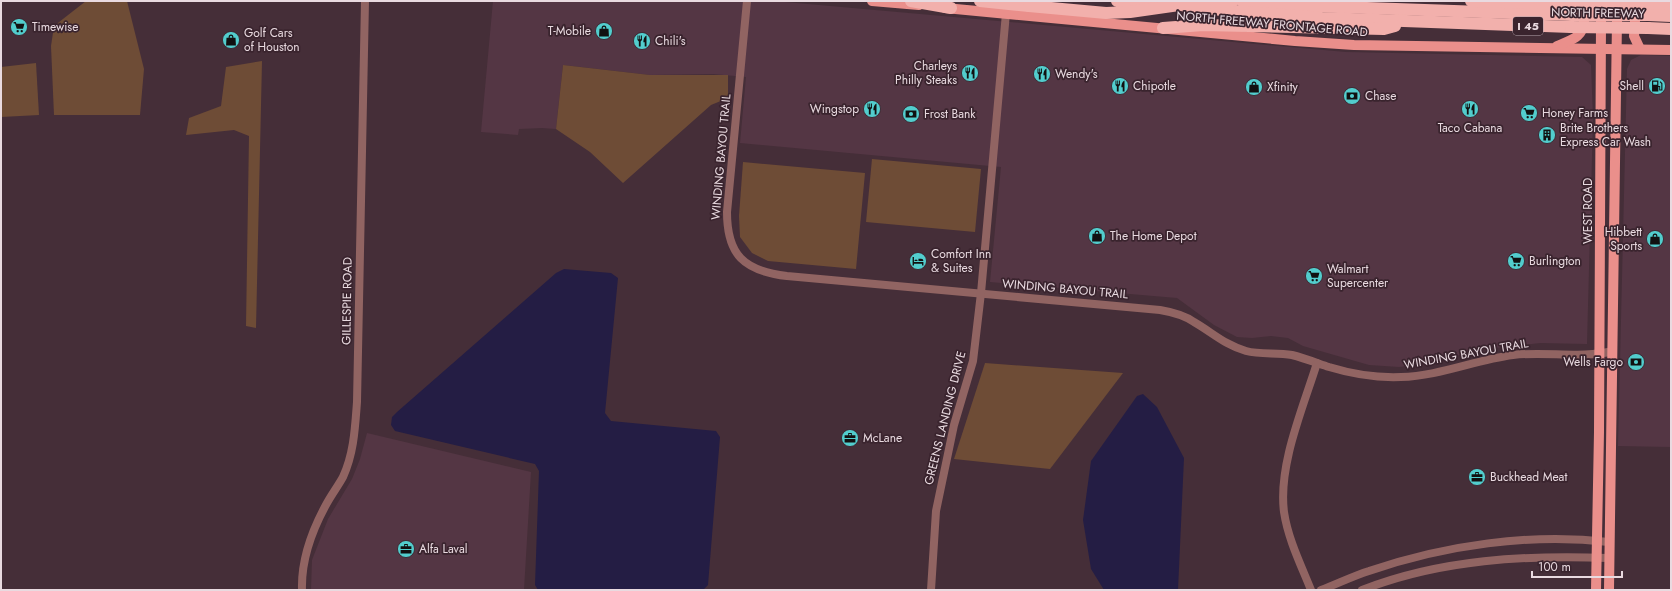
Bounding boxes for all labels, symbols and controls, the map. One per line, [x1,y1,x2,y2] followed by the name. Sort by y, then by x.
[1551,3,1645,23] street label: NORTH FREEWAY
[1176,7,1368,41] street label: NORTH FREEWAY FRONTAGE ROAD
[9,17,29,37] supermarket icon: Timewise
[1513,17,1543,35] road number: I 45
[32,18,78,36] place label: Timewise
[594,21,614,41] shop icon: T-Mobile
[548,22,591,40] place label: T-Mobile
[244,24,300,56] place label: Golf Cars of Houston
[221,30,241,50] shop icon: Golf Cars of Houston
[632,31,652,51] restaurant icon: Chili's
[655,32,686,50] place label: Chili's
[895,57,957,89] place label: Charleys Philly Steaks
[960,63,980,83] restaurant icon: Charleys Philly Steaks
[1032,64,1052,84] restaurant icon: Wendy's
[1055,65,1098,83] place label: Wendy's
[1110,76,1130,96] restaurant icon: Chipotle
[1647,76,1667,96] fuel station icon: Shell
[1133,77,1176,95] place label: Chipotle
[1244,77,1264,97] shop icon: Xfinity
[1619,77,1644,95] place label: Shell
[1267,78,1299,96] place label: Xfinity
[1342,86,1362,106] bank icon: Chase
[1365,87,1396,105] place label: Chase
[707,93,736,221] street label: WINDING BAYOU TRAIL
[862,99,882,119] restaurant icon: Wingstop
[1460,99,1480,119] restaurant icon: Taco Cabana
[810,100,859,118] place label: Wingstop
[1519,103,1539,123] supermarket icon: Honey Farms
[901,104,921,124] bank icon: Frost Bank
[1542,104,1608,122] place label: Honey Farms
[924,105,976,123] place label: Frost Bank
[1438,119,1503,137] place label: Taco Cabana
[1560,119,1651,151] place label: Brite Brothers Express Car Wash
[1537,125,1557,145] building icon: Brite Brothers Express Car Wash
[1579,178,1597,244] street label: WEST ROAD
[1605,223,1642,255] place label: Hibbett Sports
[1087,226,1107,246] shop icon: The Home Depot
[1110,227,1197,245] place label: The Home Depot
[1645,229,1665,249] shop icon: Hibbett Sports
[931,245,991,277] place label: Comfort Inn & Suites
[908,251,928,271] hotel icon: Comfort Inn & Suites
[1506,251,1526,271] supermarket icon: Burlington
[1529,252,1581,270] place label: Burlington
[337,257,357,345] street label: GILLESPIE ROAD
[1327,260,1389,292] place label: Walmart Supercenter
[1304,266,1324,286] supermarket icon: Walmart Supercenter
[1001,275,1129,304] street label: WINDING BAYOU TRAIL
[1402,334,1530,374] street label: WINDING BAYOU TRAIL
[920,349,970,487] street label: GREENS LANDING DRIVE
[1626,352,1646,372] bank icon: Wells Fargo
[1563,353,1623,371] place label: Wells Fargo
[840,428,860,448] office icon: McLane
[863,429,902,447] place label: McLane
[1467,467,1487,487] office icon: Buckhead Meat
[1490,468,1567,486] place label: Buckhead Meat
[396,539,416,559] office icon: Alfa Laval
[419,540,467,558] place label: Alfa Laval
[1532,553,1622,579] scale bar
[1538,558,1571,576] text: 100 m

